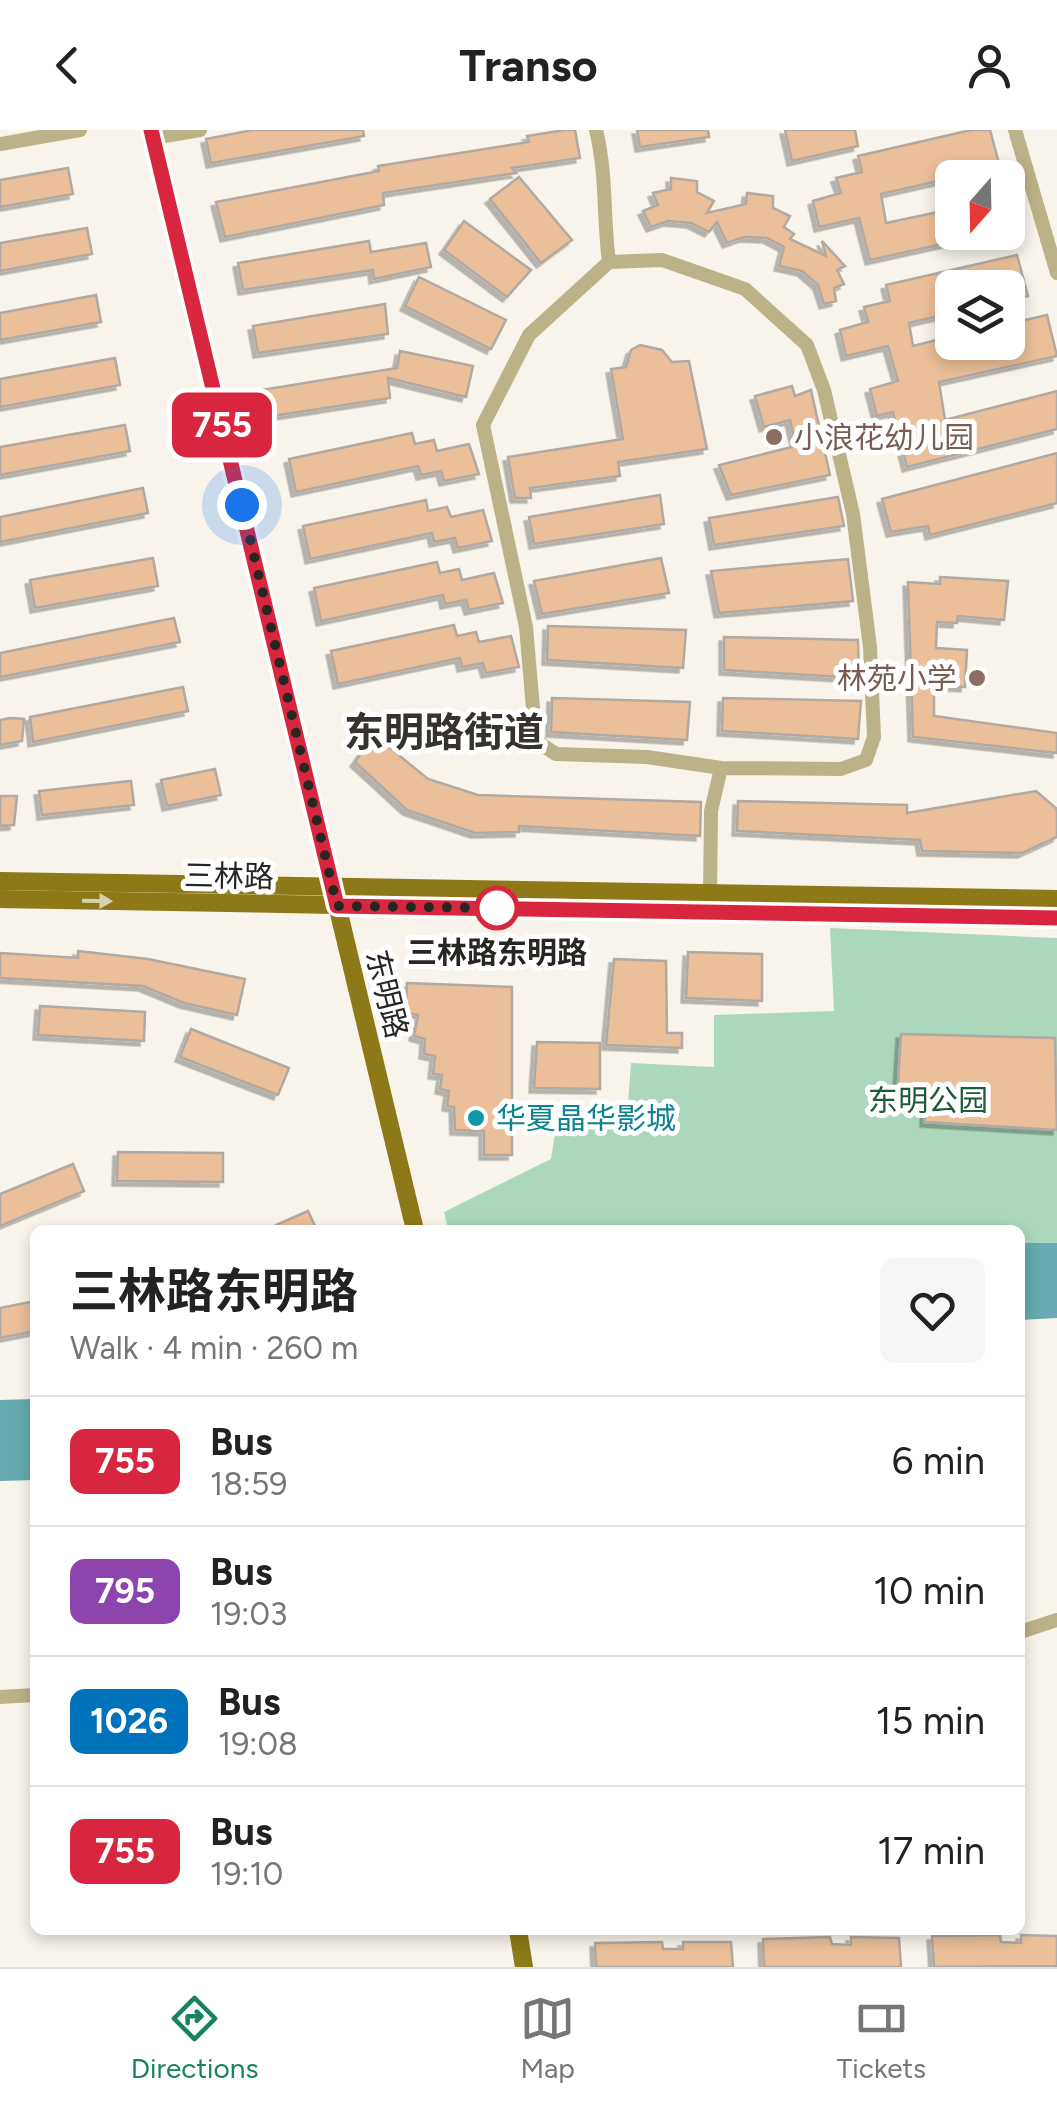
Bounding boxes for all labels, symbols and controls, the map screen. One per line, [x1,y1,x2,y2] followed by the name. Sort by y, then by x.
[40,38,95,93] icon: back
[459,38,598,92] text: Transo
[962,38,1017,93] icon: person
[935,160,1025,250] north arrow
[935,160,1025,360] map controls
[935,270,1025,360] button: layers
[164,392,280,458] line badge: 755
[192,404,252,446] text: 755
[794,419,974,456] place label: 小浪花幼儿园
[763,426,785,448] marker: 小浪花幼儿园
[217,480,267,530] your location
[837,660,957,697] place label: 林苑小学
[966,667,988,689] marker: 林苑小学
[344,708,544,756] district label: 东明路街道
[184,857,274,895] street label: 三林路
[476,887,518,929] marker: 三林路东明路
[82,893,114,909] one-way arrow
[407,934,587,971] place label: 三林路东明路
[358,946,416,1042] street label: 东明路
[868,1082,988,1119] park label: 东明公园
[496,1100,676,1137] place label: 华夏晶华影城
[465,1107,487,1129] marker: 华夏晶华影城
[880,1258,985,1363] button: heart
[70,1262,358,1320] text: 三林路东明路
[70,1329,358,1367] text: Walk · 4 min · 260 m
[210,1419,273,1465] text: Bus
[892,1438,985,1484] text: 6 min
[95,1440,155,1482] text: 755
[210,1465,287,1503] text: 18:59
[210,1549,273,1595] text: Bus
[873,1568,985,1614] text: 10 min
[95,1570,155,1612] text: 795
[210,1595,287,1633] text: 19:03
[218,1679,281,1725] text: Bus
[876,1698,985,1744] text: 15 min
[90,1700,168,1742] text: 1026
[218,1725,298,1763] text: 19:08
[210,1809,273,1855] text: Bus
[877,1828,985,1874] text: 17 min
[95,1830,155,1872] text: 755
[210,1855,283,1893] text: 19:10
[131,1991,258,2085] tab: Directions
[520,1991,575,2085] tab: Map
[837,1991,926,2085] tab: Tickets

